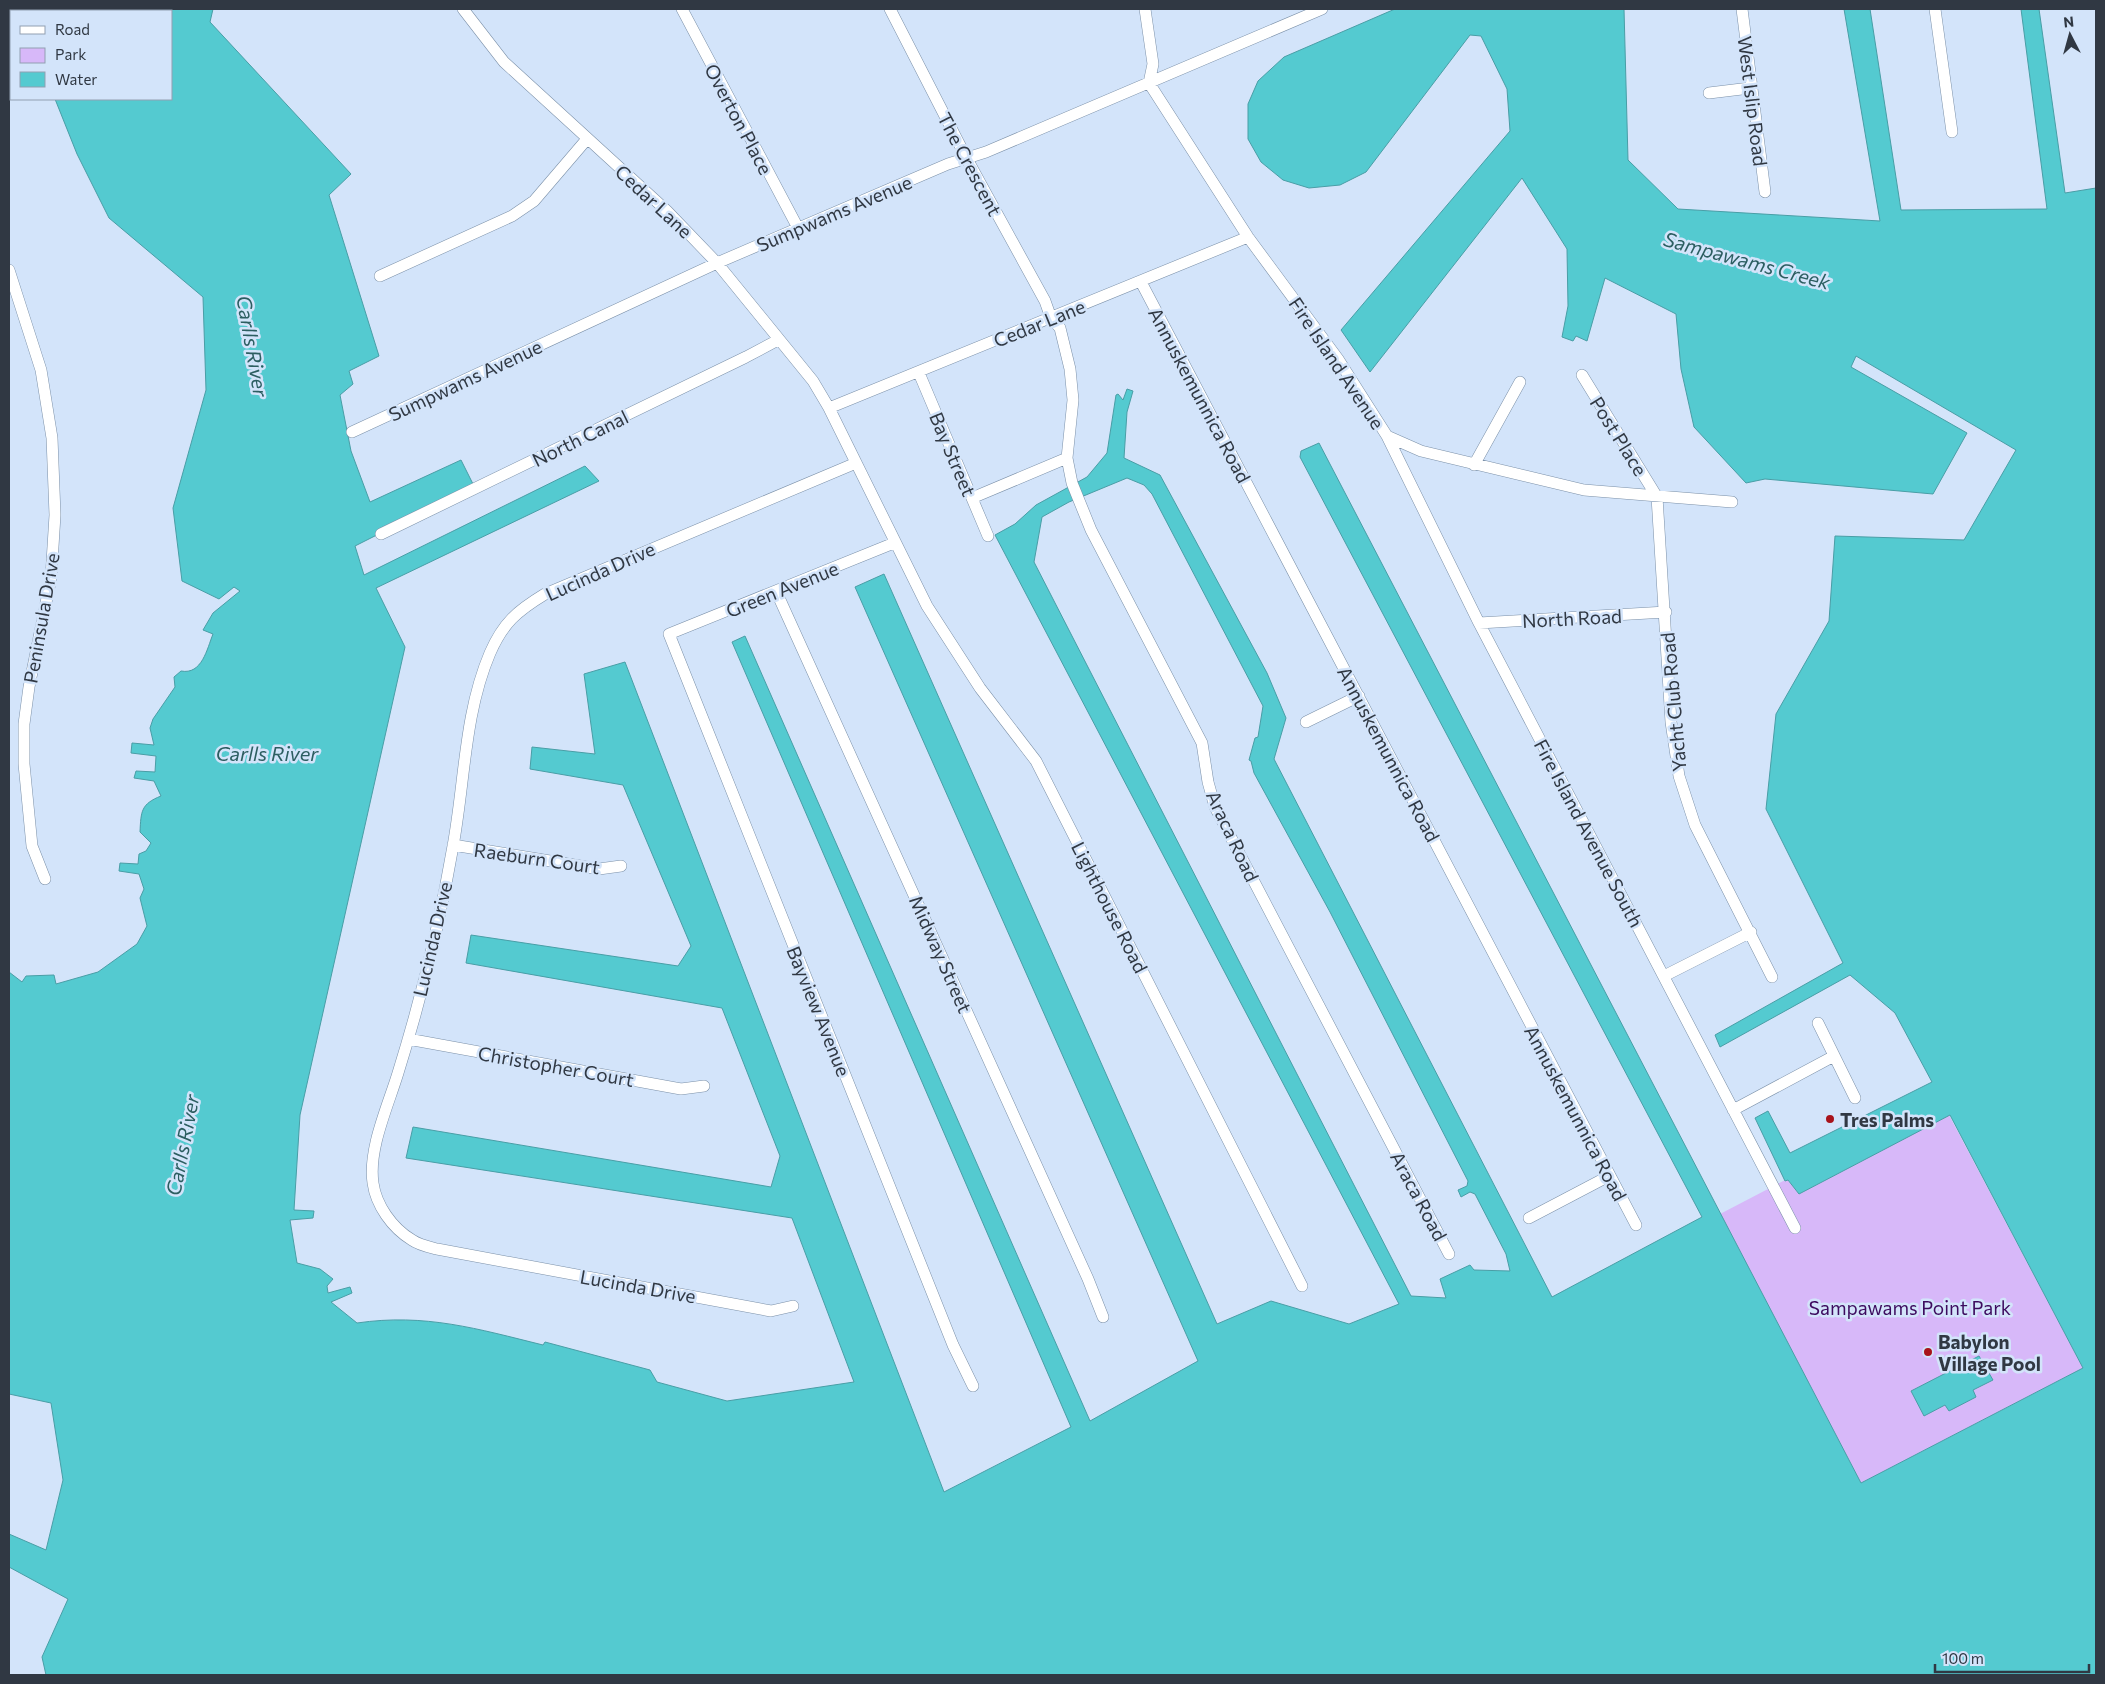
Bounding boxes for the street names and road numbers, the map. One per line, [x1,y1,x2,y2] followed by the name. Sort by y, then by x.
[1734,35,1772,167] street label: West Islip Road
[700,60,778,178] street label: Overton Place
[933,108,1007,220] street label: The Crescent
[611,160,697,242] street label: Cedar Lane
[753,170,915,256] street label: Sumpwams Avenue
[1284,293,1390,433] street label: Fire Island Avenue
[990,294,1088,352] street label: Cedar Lane
[1144,303,1256,487] street label: Annuskemunnica Road
[385,334,545,426] street label: Sumpwams Avenue
[1586,392,1652,480] street label: Post Place
[528,405,632,471] street label: North Canal
[925,408,981,500] street label: Bay Street
[542,537,658,605] street label: Lucinda Drive
[18,551,64,685] street label: Peninsula Drive
[722,556,842,622] street label: Green Avenue
[1521,604,1623,632] street label: North Road
[1655,631,1691,773] street label: Yacht Club Road
[1333,662,1445,846] street label: Annuskemunnica Road
[1530,735,1648,931] street label: Fire Island Avenue South
[1202,787,1264,885] street label: Araca Road
[473,838,602,878] street label: Raeburn Court
[1067,838,1153,976] street label: Lighthouse Road
[408,879,456,999] street label: Lucinda Drive
[905,892,977,1016] street label: Midway Street
[782,943,856,1079] street label: Bayview Avenue
[1520,1021,1632,1205] street label: Annuskemunnica Road
[476,1041,636,1091] street label: Christopher Court
[1386,1147,1452,1245] street label: Araca Road
[578,1265,698,1307] street label: Lucinda Drive

